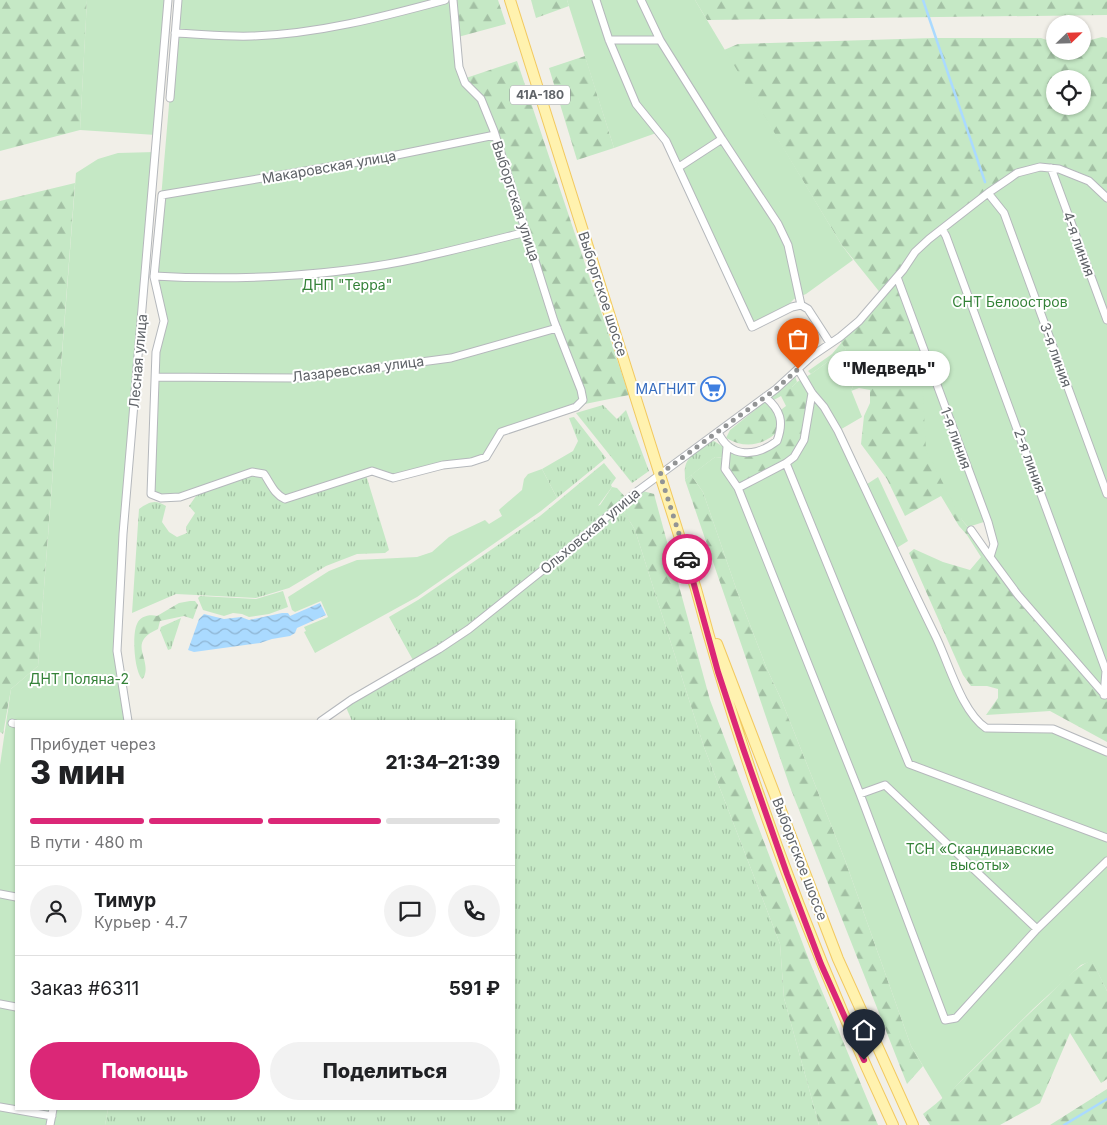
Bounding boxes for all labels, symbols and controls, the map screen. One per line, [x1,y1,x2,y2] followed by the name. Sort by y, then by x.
[1046,15,1091,60] north arrow
[1046,15,1091,115] map controls
[1046,70,1091,115] button: locate
[510,86,570,104] road number: 41А-180
[489,139,544,263] street label: Выборгская улица
[261,146,397,187] street label: Макаровская улица
[1060,209,1099,279] street label: 4-я линия
[575,229,632,358] street label: Выборгское шоссе
[302,276,392,293] park label: ДНП "Терра"
[952,293,1068,310] park label: СНТ Белоостров
[125,313,150,409] street label: Лесная улица
[777,318,819,369] pin
[1037,320,1076,389] street label: 3-я линия
[784,325,812,353] icon: bag
[291,352,425,385] street label: Лазаревская улица
[828,352,950,386] callout: "Медведь"
[842,358,936,378] text: "Медведь"
[700,376,726,402] supermarket icon: МАГНИТ
[636,380,696,397] place label: МАГНИТ
[937,405,975,471] street label: 1-я линия
[1011,426,1050,495] street label: 2-я линия
[536,484,643,577] street label: Ольховская улица
[662,534,712,584] courier
[673,545,701,573] icon: car
[29,670,129,687] park label: ДНТ Поляна-2
[30,734,156,754] text: Прибудет через
[385,751,500,774] text: 21:34–21:39
[30,753,125,792] text: 3 мин
[769,795,832,923] street label: Выборгское шоссе
[30,832,143,852] text: В пути · 480 m
[906,840,1054,873] park label: ТСН «Скандинавские высоты»
[30,885,82,937] button: person
[384,885,436,937] button: chat
[448,885,500,937] button: phone
[94,889,156,912] text: Тимур
[94,912,188,932] text: Курьер · 4.7
[30,977,139,1000] text: Заказ #6311
[449,977,500,1000] text: 591 ₽
[843,1009,885,1060] pin
[850,1016,878,1044] icon: home
[30,1042,260,1100] button: Помощь
[270,1042,500,1100] button: Поделиться

